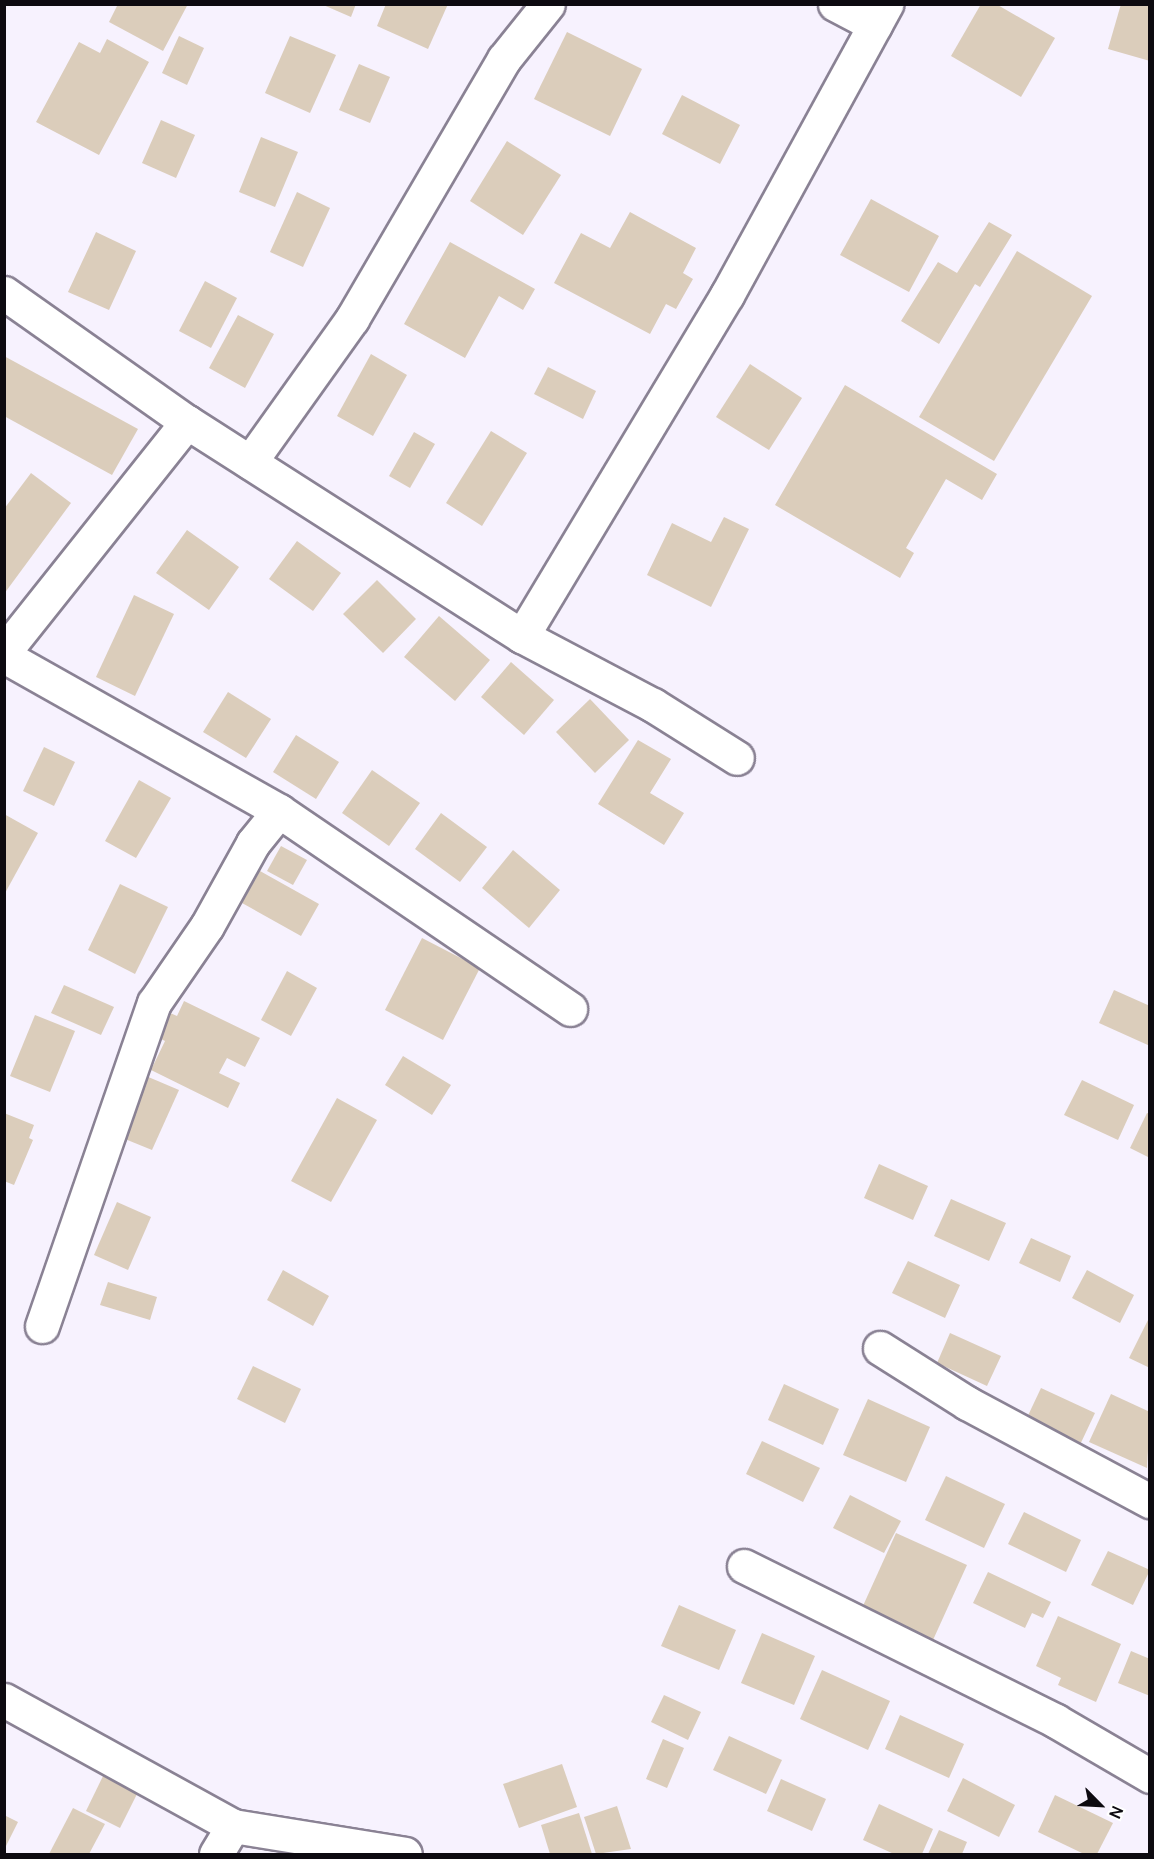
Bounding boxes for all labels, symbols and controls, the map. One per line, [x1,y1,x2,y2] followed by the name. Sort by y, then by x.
[1070,1775,1130,1835] north arrow
[1104,1803,1129,1822] text: N

